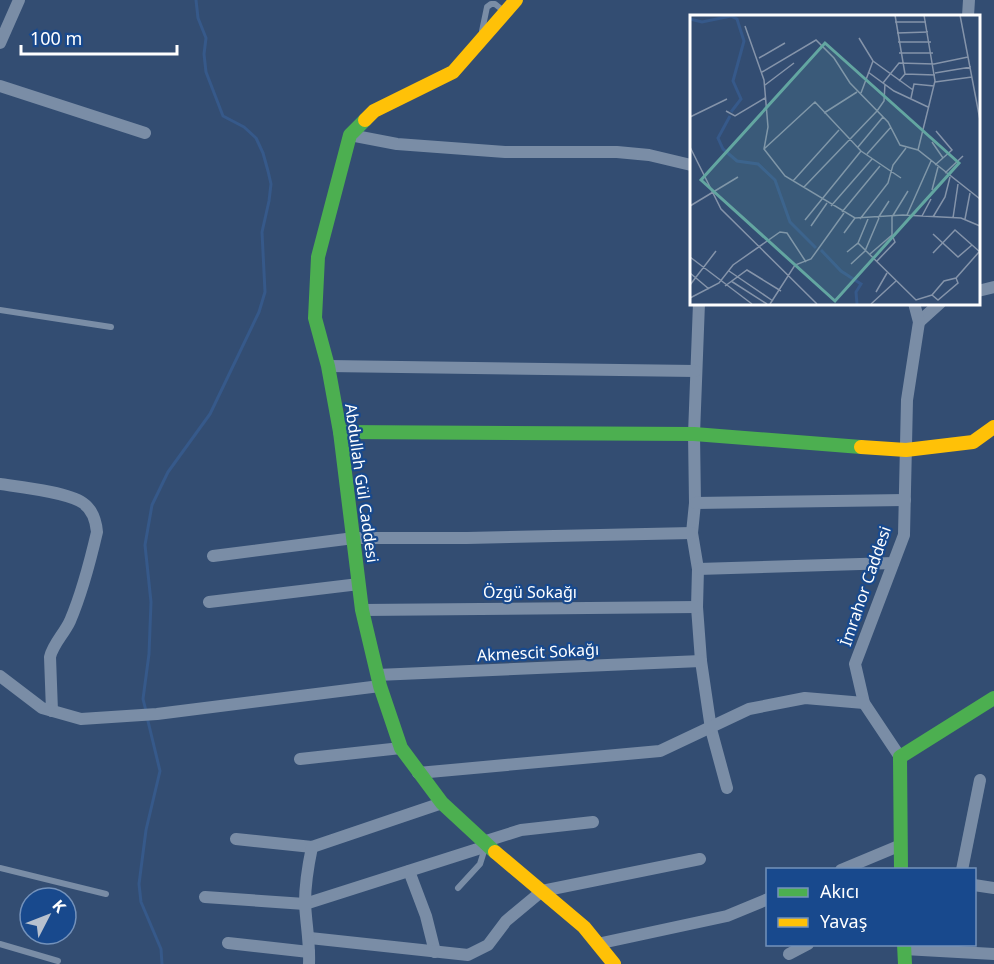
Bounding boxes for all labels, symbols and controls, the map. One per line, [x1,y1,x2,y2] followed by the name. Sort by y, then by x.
[690,15,979,304] inset map
[21,18,177,56] scale bar
[30,26,82,50] text: 100 m
[340,402,384,564] street label: Abdullah Gül Caddesi
[834,523,896,649] street label: İmrahor Caddesi
[483,581,577,603] street label: Özgü Sokağı
[476,638,600,666] street label: Akmescit Sokağı
[766,868,976,946] legend
[820,879,859,903] text: Akıcı
[18,886,78,946] north arrow
[47,895,71,918] text: K
[820,909,867,933] text: Yavaş

